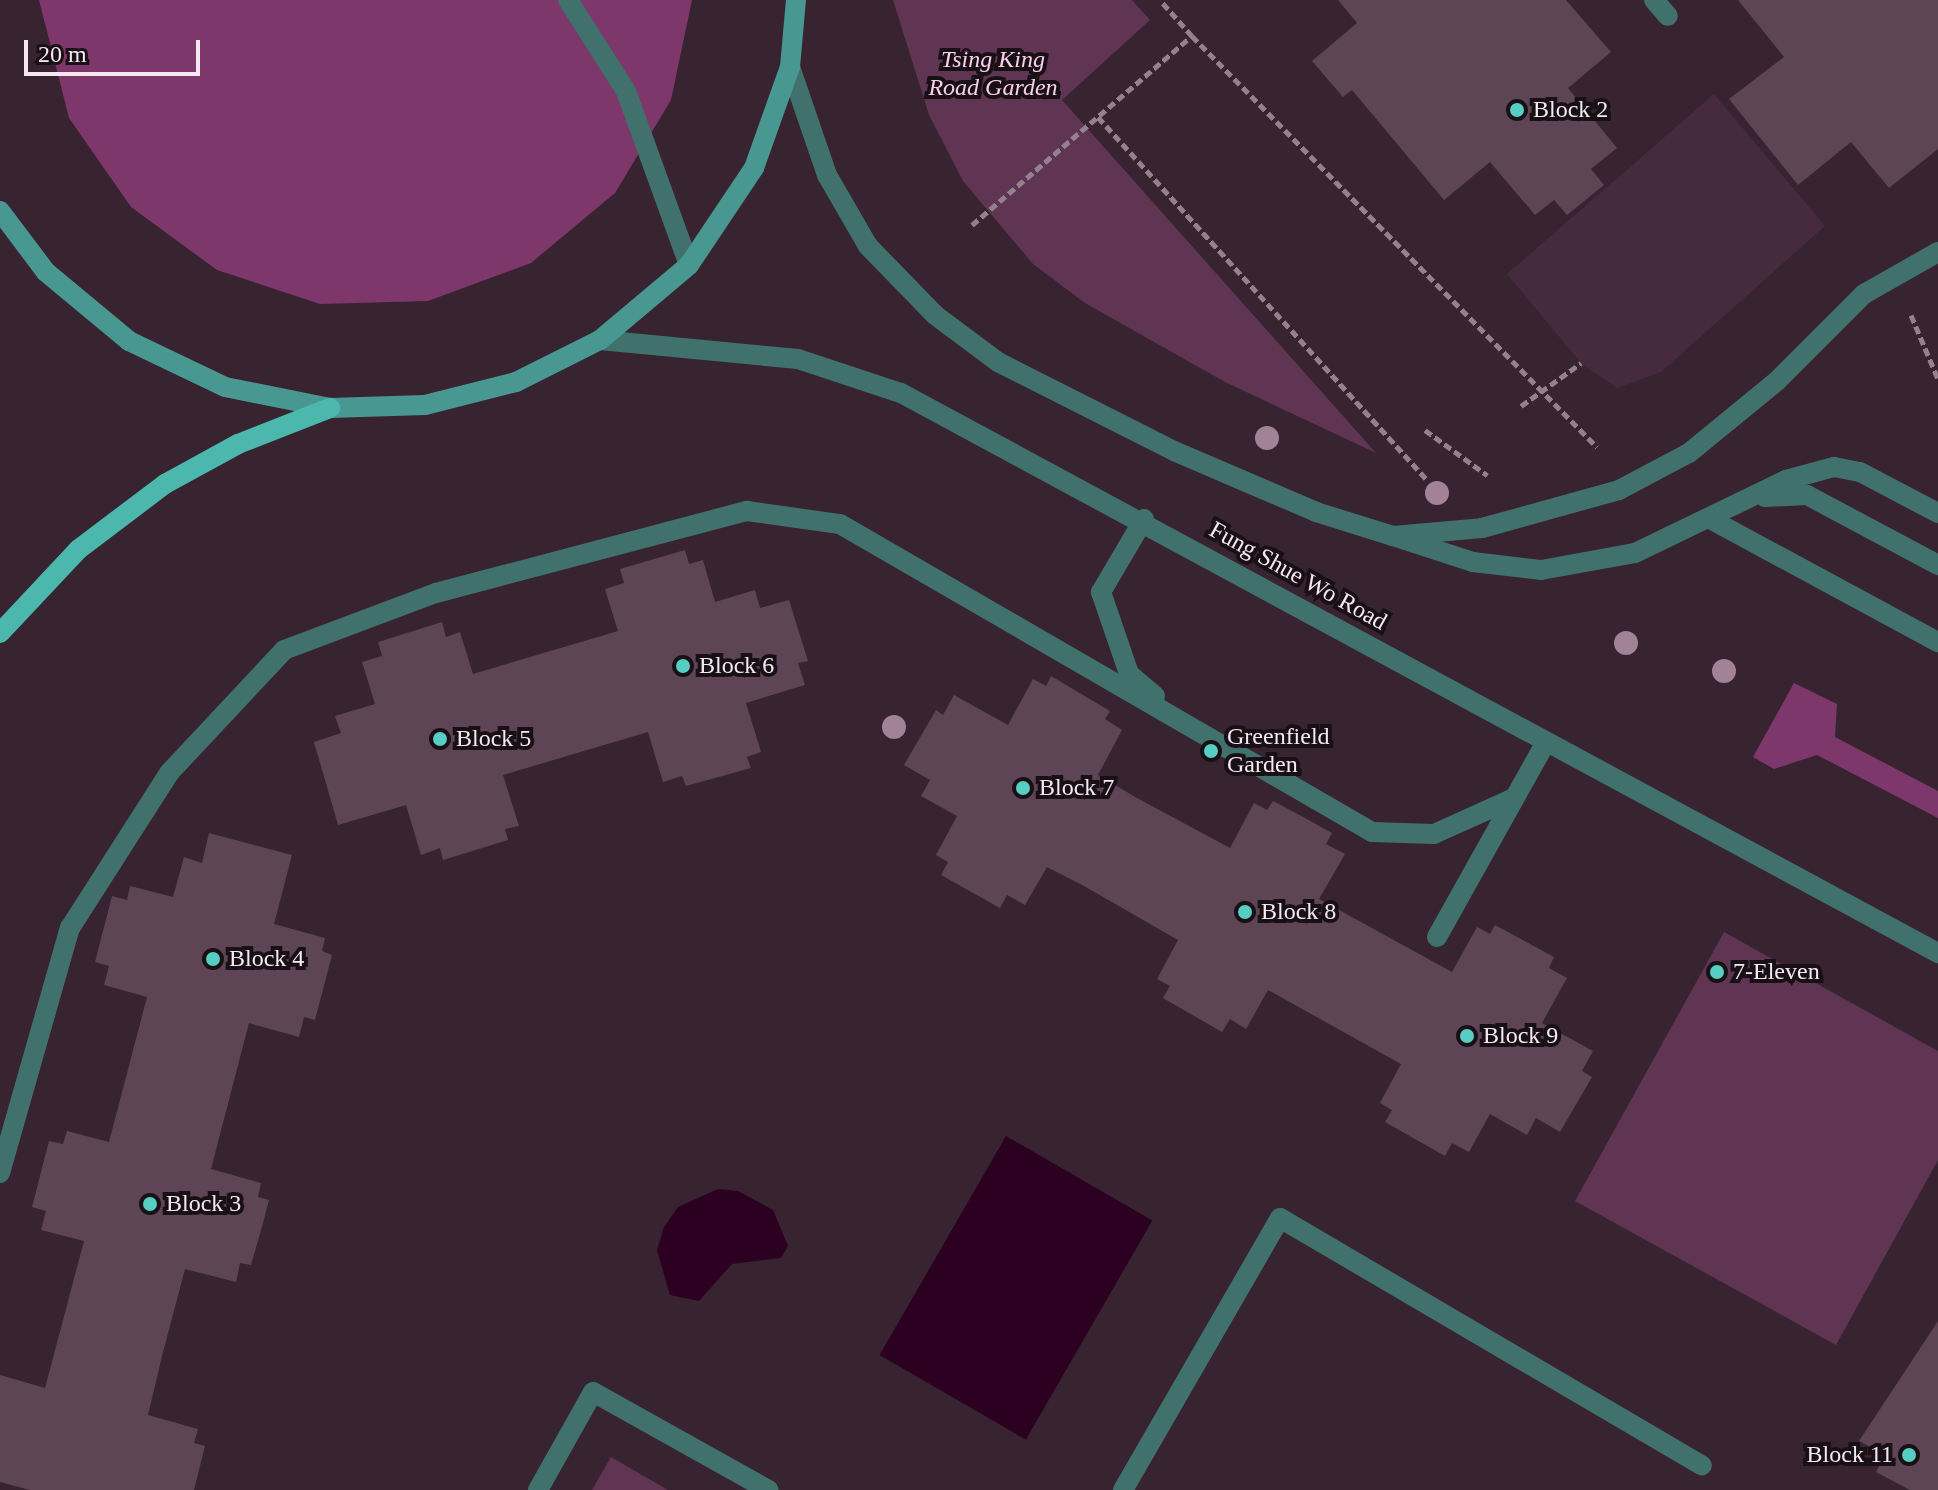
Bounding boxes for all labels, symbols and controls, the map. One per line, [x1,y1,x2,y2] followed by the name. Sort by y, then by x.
[28,24,204,74] scale bar
[38,41,87,67] text: 20 m
[928,46,1058,102] park label: Tsing King Road Garden
[1533,96,1608,124] place label: Block 2
[1508,101,1526,119] marker: Block 2
[1204,515,1392,637] street label: Fung Shue Wo Road
[699,652,774,680] place label: Block 6
[674,657,692,675] marker: Block 6
[1227,723,1330,779] place label: Greenfield Garden
[456,725,531,753] place label: Block 5
[431,730,449,748] marker: Block 5
[1202,742,1220,760] marker: Greenfield Garden
[1039,774,1114,802] place label: Block 7
[1014,779,1032,797] marker: Block 7
[1261,898,1336,926] place label: Block 8
[1236,903,1254,921] marker: Block 8
[229,945,304,973] place label: Block 4
[204,950,222,968] marker: Block 4
[1733,958,1820,986] place label: 7-Eleven
[1708,963,1726,981] marker: 7-Eleven
[1483,1022,1558,1050] place label: Block 9
[1458,1027,1476,1045] marker: Block 9
[166,1190,241,1218] place label: Block 3
[141,1195,159,1213] marker: Block 3
[1807,1441,1893,1469] place label: Block 11
[1900,1446,1918,1464] marker: Block 11

